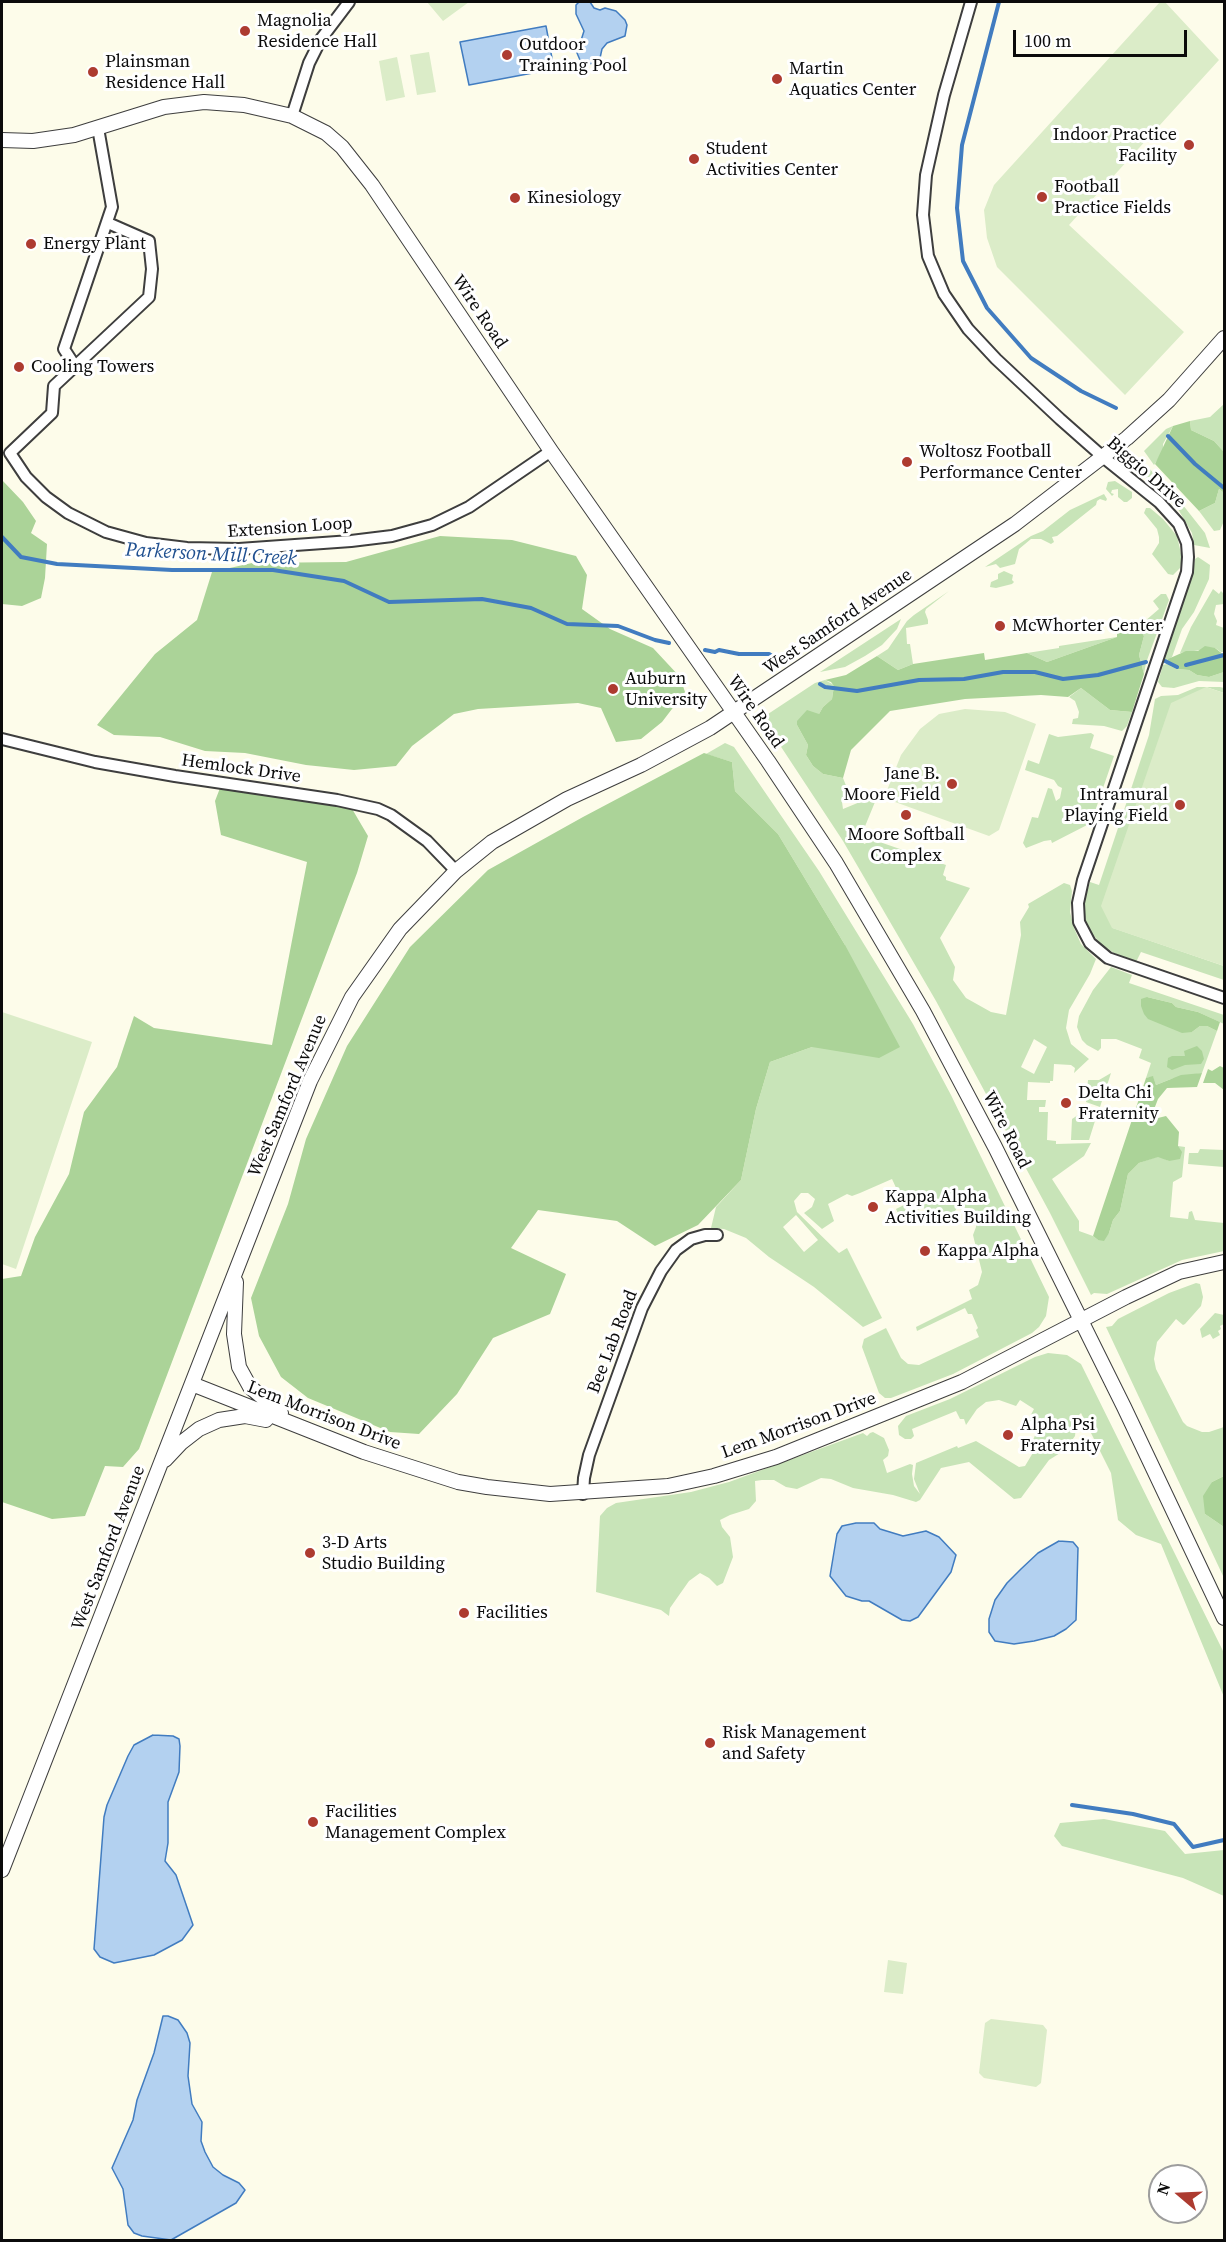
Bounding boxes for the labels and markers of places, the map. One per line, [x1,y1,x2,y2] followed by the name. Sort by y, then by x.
[257,10,377,52] place label: Magnolia Residence Hall
[238,24,252,38] marker: Magnolia Residence Hall
[519,34,627,76] place label: Outdoor Training Pool
[500,48,514,62] marker: Outdoor Training Pool
[105,51,225,94] place label: Plainsman Residence Hall
[789,58,916,100] place label: Martin Aquatics Center
[86,65,100,79] marker: Plainsman Residence Hall
[770,72,784,86] marker: Martin Aquatics Center
[1053,124,1177,166] place label: Indoor Practice Facility
[706,138,838,180] place label: Student Activities Center
[1182,138,1196,152] marker: Indoor Practice Facility
[687,152,701,166] marker: Student Activities Center
[1054,176,1171,219] place label: Football Practice Fields
[527,187,621,209] place label: Kinesiology
[1035,190,1049,204] marker: Football Practice Fields
[508,191,522,205] marker: Kinesiology
[43,233,146,255] place label: Energy Plant
[24,237,38,251] marker: Energy Plant
[31,356,154,378] place label: Cooling Towers
[12,360,26,374] marker: Cooling Towers
[919,441,1082,484] place label: Woltosz Football Performance Center
[900,455,914,469] marker: Woltosz Football Performance Center
[1012,615,1162,637] place label: McWhorter Center
[993,619,1007,633] marker: McWhorter Center
[625,668,707,710] place label: Auburn University
[606,682,620,696] marker: Auburn University
[843,763,940,806] place label: Jane B. Moore Field
[945,777,959,791] marker: Jane B. Moore Field
[1064,784,1168,826] place label: Intramural Playing Field
[1173,798,1187,812] marker: Intramural Playing Field
[899,808,913,822] marker: Moore Softball Complex
[847,824,965,866] place label: Moore Softball Complex
[1078,1082,1159,1124] place label: Delta Chi Fraternity
[1059,1096,1073,1110] marker: Delta Chi Fraternity
[885,1186,1031,1228] place label: Kappa Alpha Activities Building
[866,1200,880,1214] marker: Kappa Alpha Activities Building
[937,1240,1039,1262] place label: Kappa Alpha
[918,1244,932,1258] marker: Kappa Alpha
[1020,1414,1101,1456] place label: Alpha Psi Fraternity
[1001,1428,1015,1442] marker: Alpha Psi Fraternity
[322,1532,445,1574] place label: 3-D Arts Studio Building
[303,1546,317,1560] marker: 3-D Arts Studio Building
[476,1602,548,1624] place label: Facilities
[457,1606,471,1620] marker: Facilities
[722,1722,866,1764] place label: Risk Management and Safety
[703,1736,717,1750] marker: Risk Management and Safety
[325,1801,506,1844] place label: Facilities Management Complex
[306,1815,320,1829] marker: Facilities Management Complex

